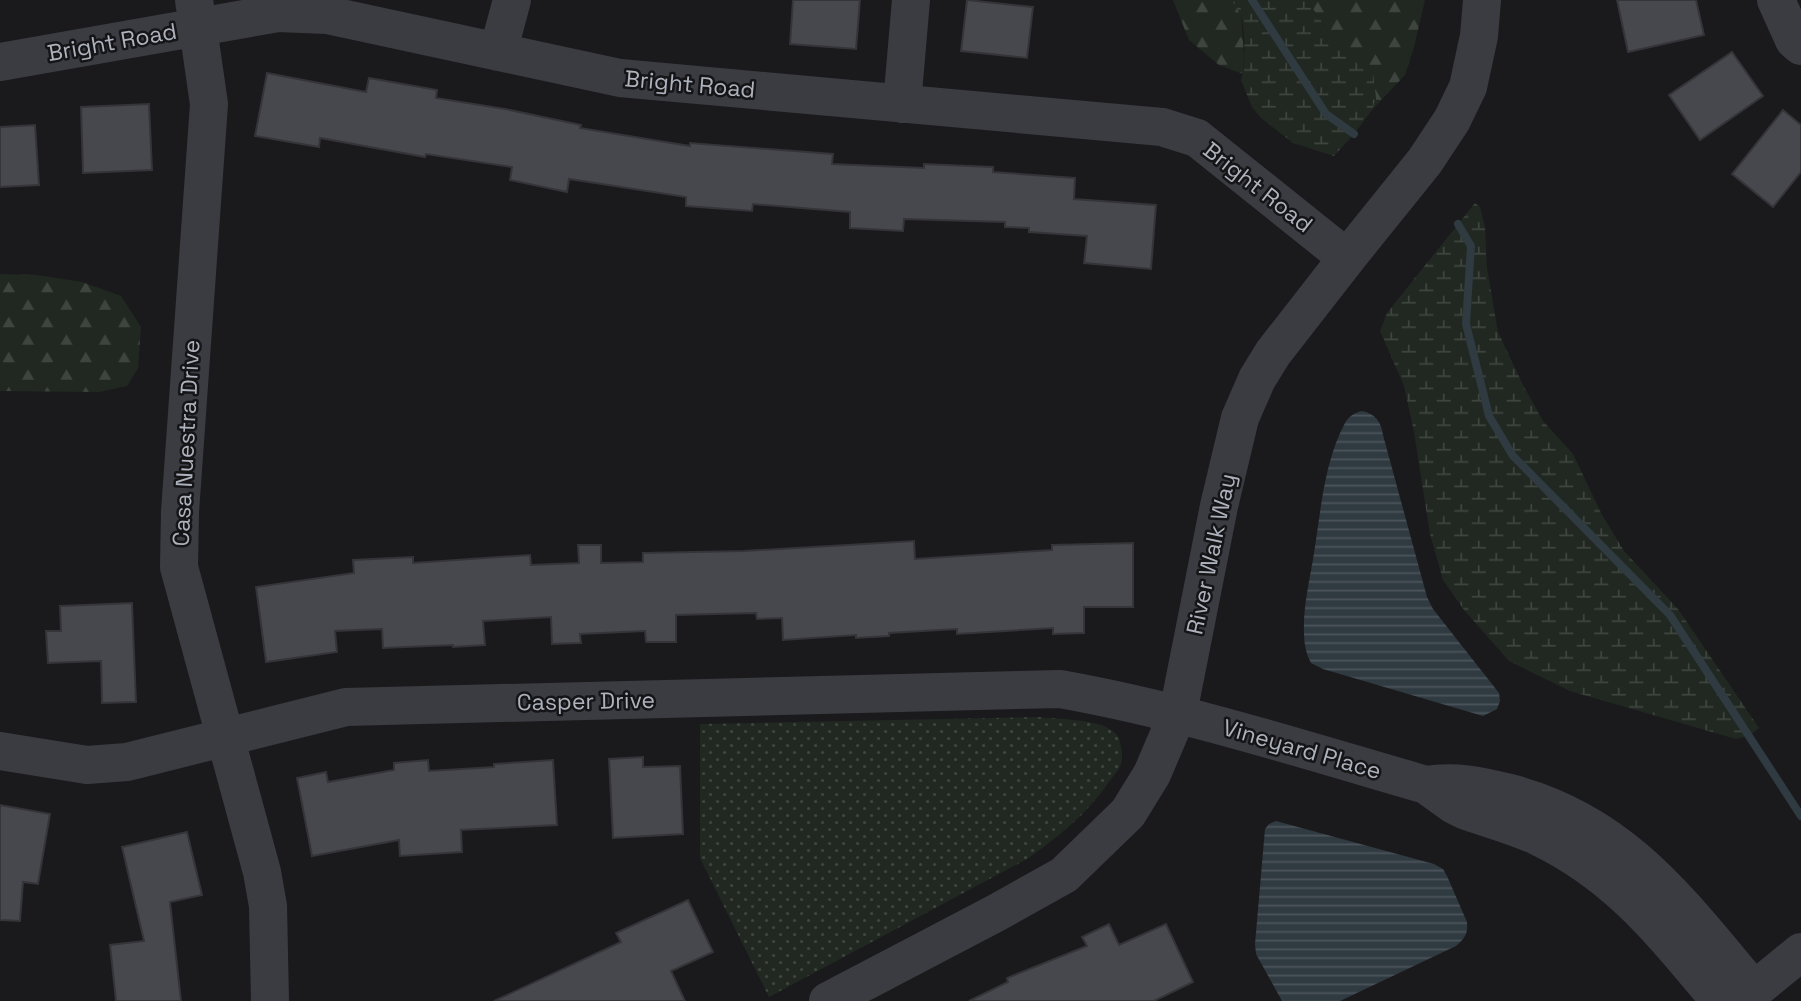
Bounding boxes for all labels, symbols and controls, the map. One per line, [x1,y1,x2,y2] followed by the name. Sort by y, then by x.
[45,16,179,68] street label: Bright Road
[623,63,757,105] street label: Bright Road
[1197,135,1319,239] street label: Bright Road
[166,339,206,547] street label: Casa Nuestra Drive
[1179,471,1243,637] street label: River Walk Way
[517,685,655,717] street label: Casper Drive
[1219,712,1385,786] street label: Vineyard Place

